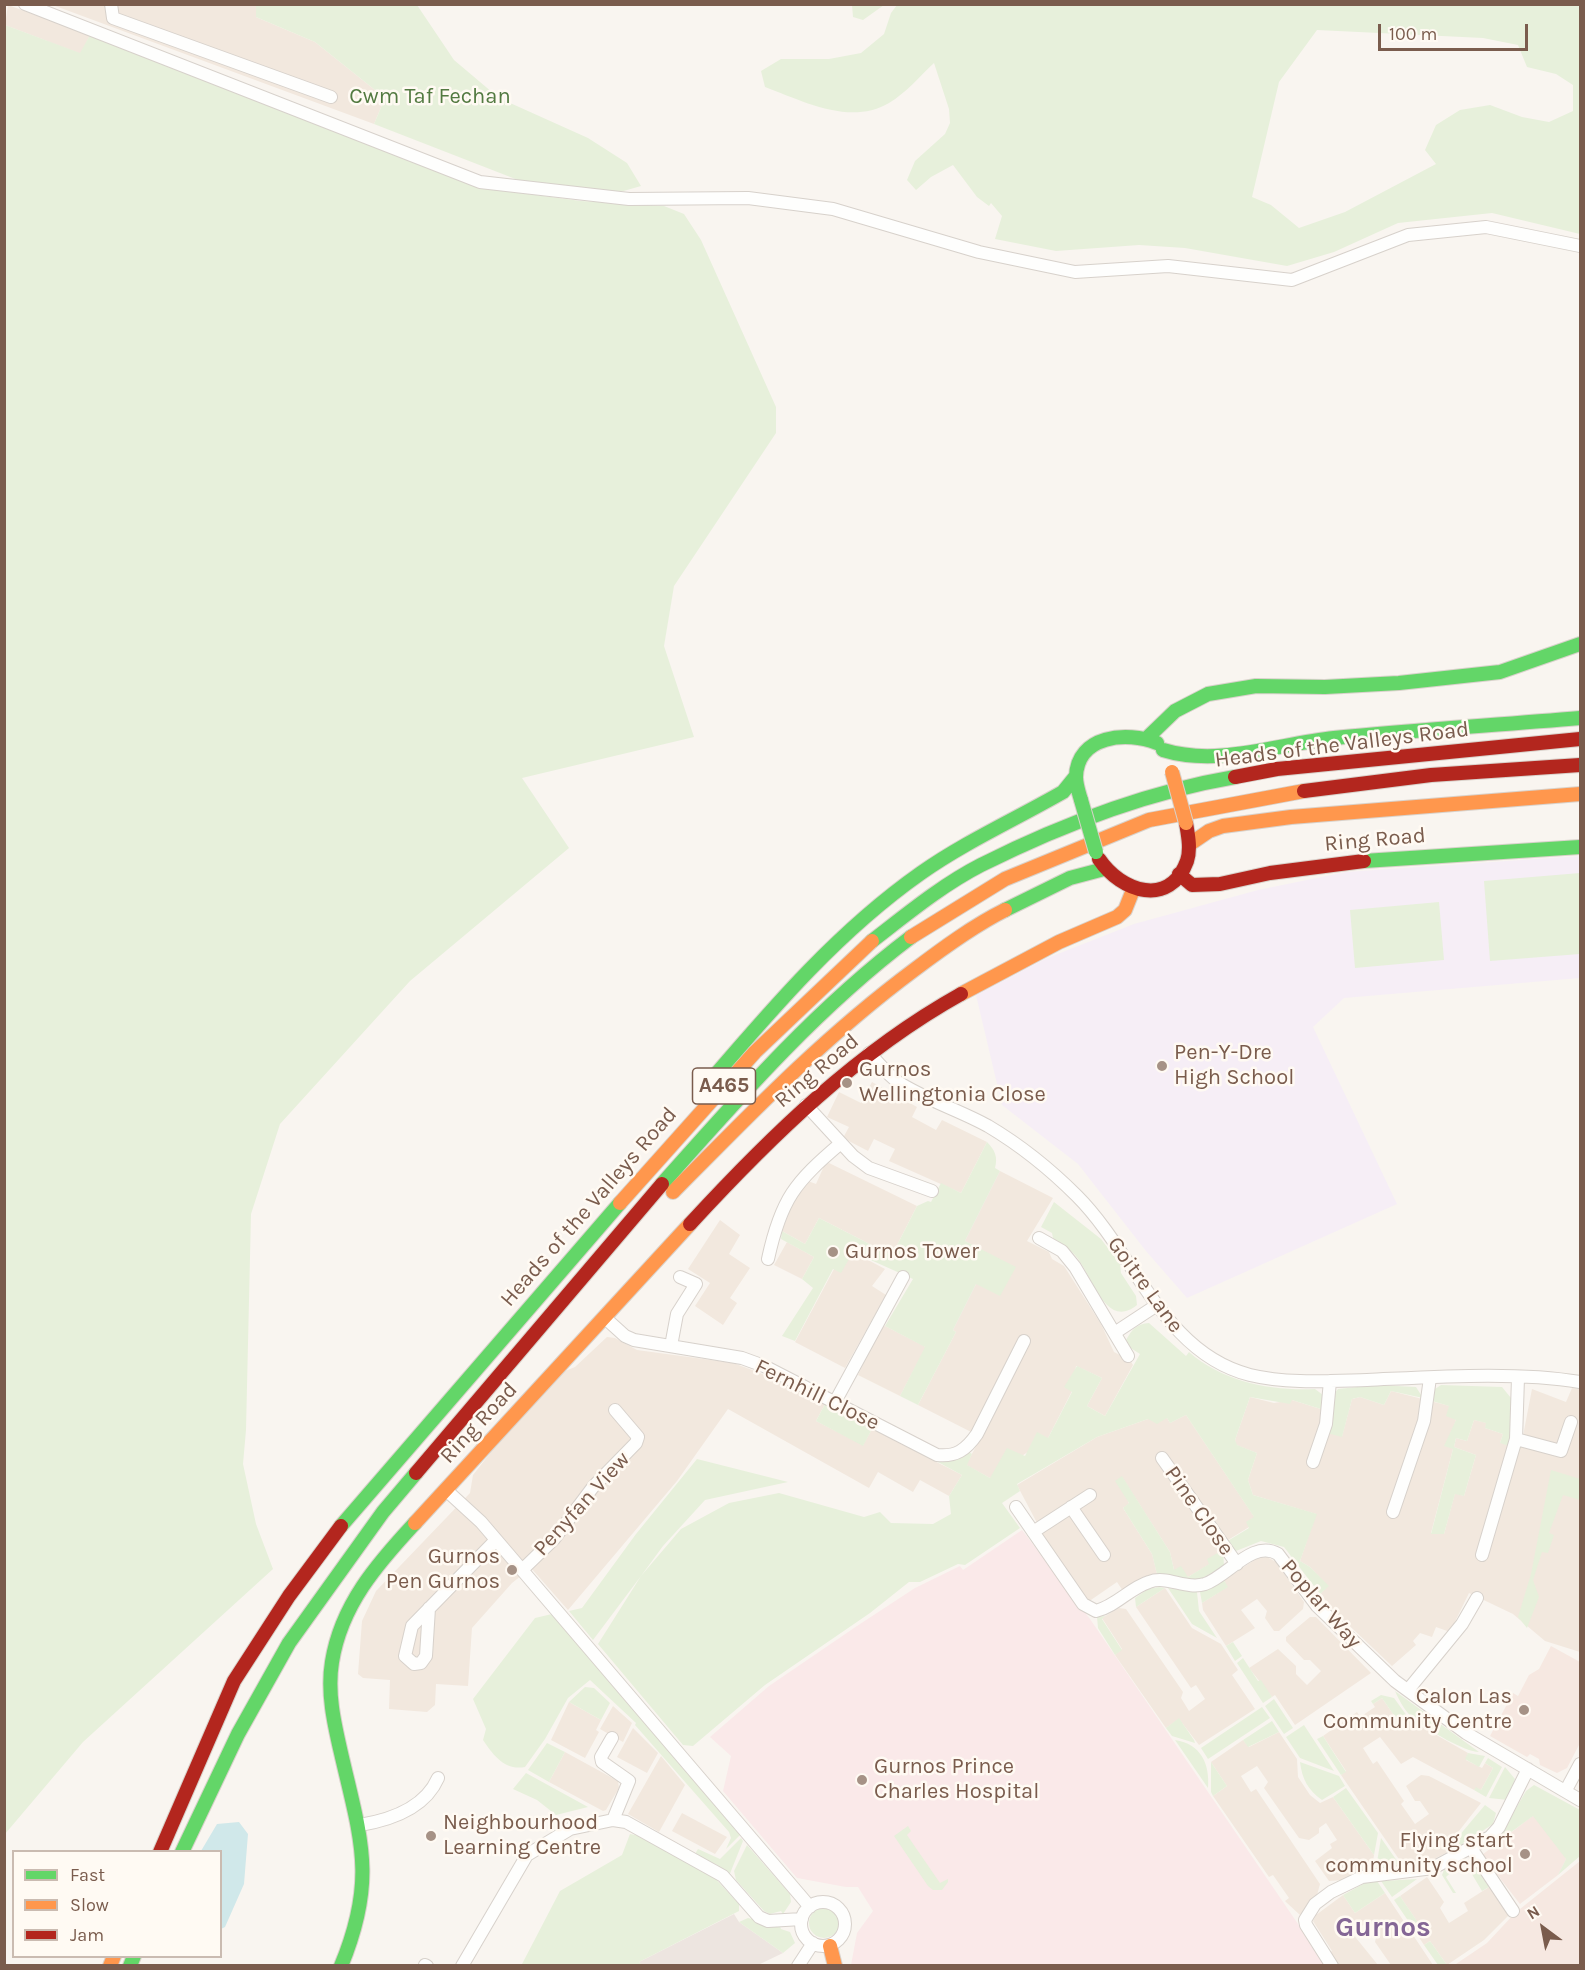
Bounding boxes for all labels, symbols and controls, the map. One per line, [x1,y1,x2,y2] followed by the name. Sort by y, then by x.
[1381,12,1531,50] scale bar
[1389,23,1437,45] text: 100 m
[349,84,511,110] park label: Cwm Taf Fechan
[1213,716,1471,774] street label: Heads of the Valleys Road
[1323,822,1427,858] street label: Ring Road
[770,1028,864,1114] street label: Ring Road
[1174,1040,1294,1092] place label: Pen-Y-Dre High School
[859,1057,1046,1108] place label: Gurnos Wellingtonia Close
[1155,1059,1169,1073] marker: Pen-Y-Dre High School
[692,1068,756,1104] road number: A465
[840,1076,854,1090] marker: Gurnos Wellingtonia Close
[495,1102,683,1312] street label: Heads of the Valleys Road
[1101,1232,1189,1338] street label: Goitre Lane
[845,1239,979,1265] place label: Gurnos Tower
[826,1245,840,1259] marker: Gurnos Tower
[750,1353,884,1437] street label: Fernhill Close
[435,1377,523,1469] street label: Ring Road
[528,1446,636,1562] street label: Penyfan View
[1159,1461,1239,1561] street label: Pine Close
[386,1544,500,1596] place label: Gurnos Pen Gurnos
[1275,1554,1367,1654] street label: Poplar Way
[505,1563,519,1577] marker: Gurnos Pen Gurnos
[1323,1684,1512,1736] place label: Calon Las Community Centre
[1517,1703,1531,1717] marker: Calon Las Community Centre
[874,1754,1039,1806] place label: Gurnos Prince Charles Hospital
[855,1773,869,1787] marker: Gurnos Prince Charles Hospital
[443,1810,601,1862] place label: Neighbourhood Learning Centre
[1325,1828,1513,1880] place label: Flying start community school
[424,1829,438,1843] marker: Neighbourhood Learning Centre
[1518,1847,1532,1861] marker: Flying start community school
[12,1850,222,1958] legend
[70,1864,105,1886] text: Fast
[70,1894,109,1916] text: Slow
[1513,1898,1573,1958] north arrow
[1523,1901,1543,1923] text: N
[1335,1911,1431,1945] district label: Gurnos
[70,1924,104,1946] text: Jam

